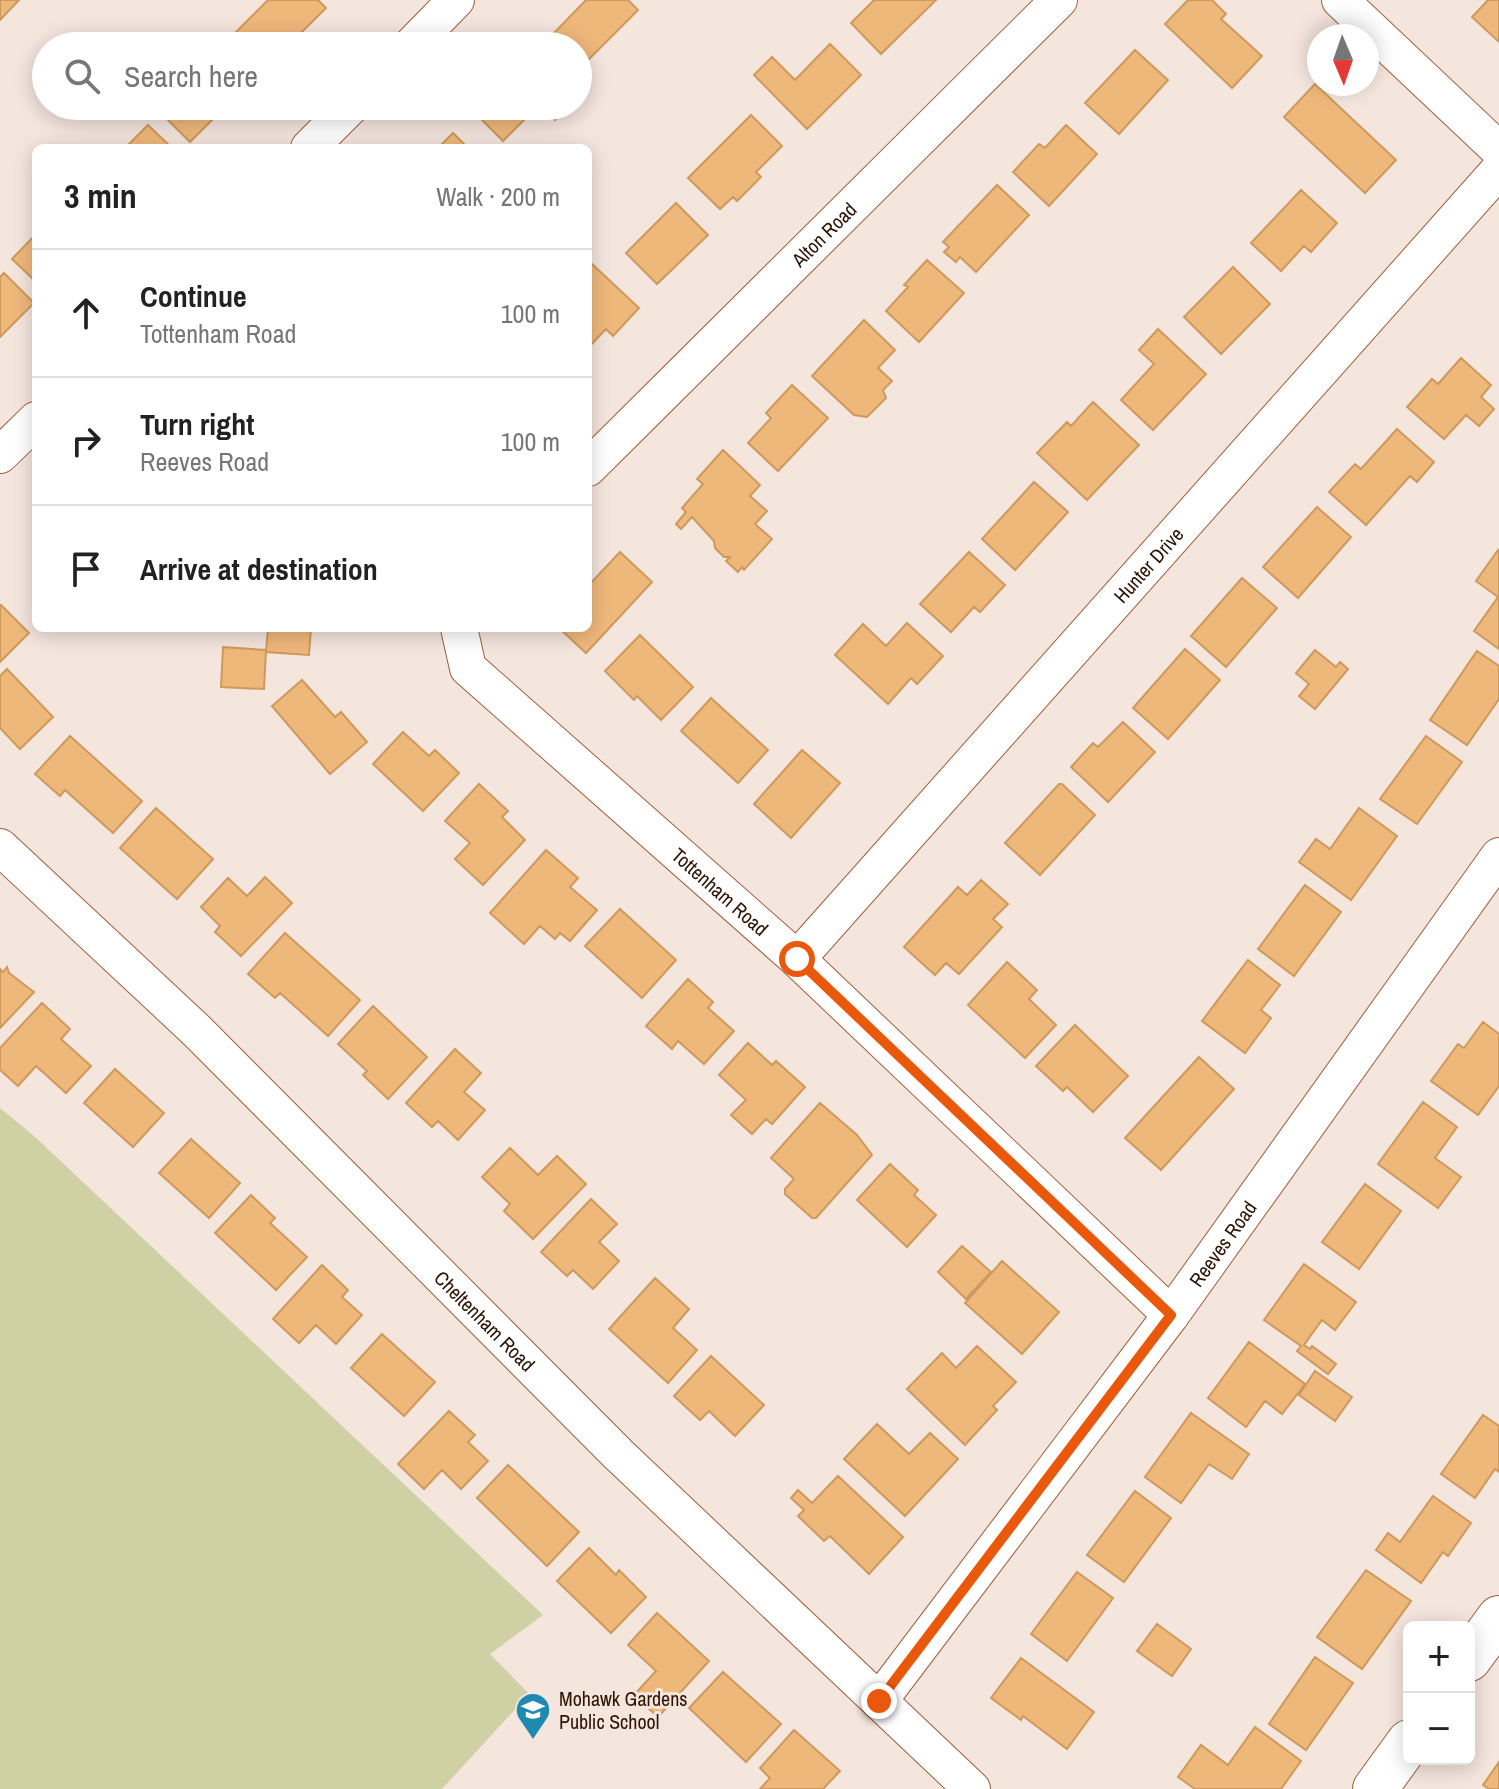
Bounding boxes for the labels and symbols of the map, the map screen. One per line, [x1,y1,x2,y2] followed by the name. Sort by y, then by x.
[1307,24,1379,96] north arrow
[784,196,862,273] street label: Alton Road
[1107,521,1189,608] street label: Hunter Drive
[666,841,774,941] street label: Tottenham Road
[779,941,815,977] route start
[1182,1195,1262,1292] street label: Reeves Road
[429,1264,541,1377] street label: Cheltenham Road
[861,1683,897,1719] route end
[559,1685,688,1735] place label: Mohawk Gardens Public School
[514,1691,552,1741] school or university icon: Mohawk Gardens Public School

